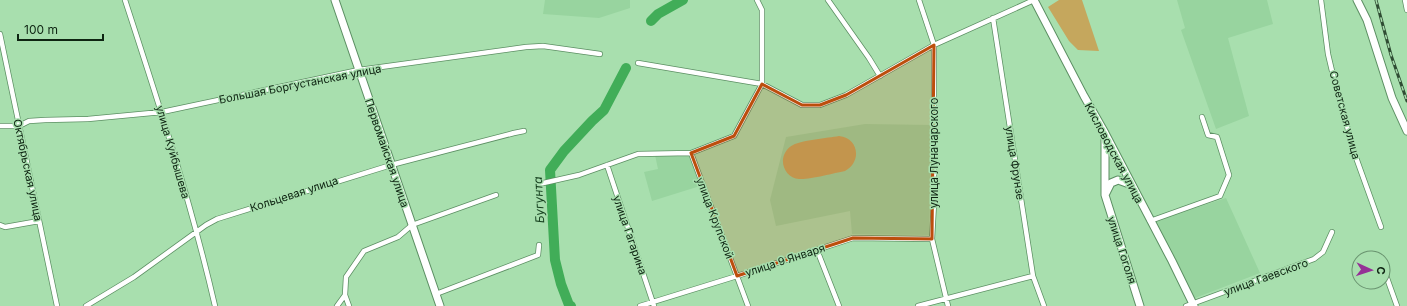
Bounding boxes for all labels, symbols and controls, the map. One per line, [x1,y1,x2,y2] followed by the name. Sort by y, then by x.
[18,16,103,42] scale bar
[24,22,58,37] text: 100 m
[218,61,382,107] street label: Большая Боргустанская улица
[1326,69,1364,161] street label: Советская улица
[362,97,412,209] street label: Первомайская улица
[927,97,941,208] street label: улица Луначарского
[1082,100,1146,206] street label: Кисловодская улица
[153,104,193,200] street label: улица Куйбышева
[10,118,46,222] street label: Октябрьская улица
[1002,125,1028,201] street label: улица Фрунзе
[248,173,340,215] street label: Кольцевая улица
[693,175,737,261] street label: улица Крупской
[530,176,547,224] water label: Бугунта
[610,193,650,277] street label: улица Гагарина
[1105,215,1139,285] street label: улица Гоголя
[743,241,827,279] street label: улица 9 Января
[1351,250,1391,290] north arrow
[1222,255,1310,299] street label: улица Гаевского
[1374,266,1388,275] text: С

